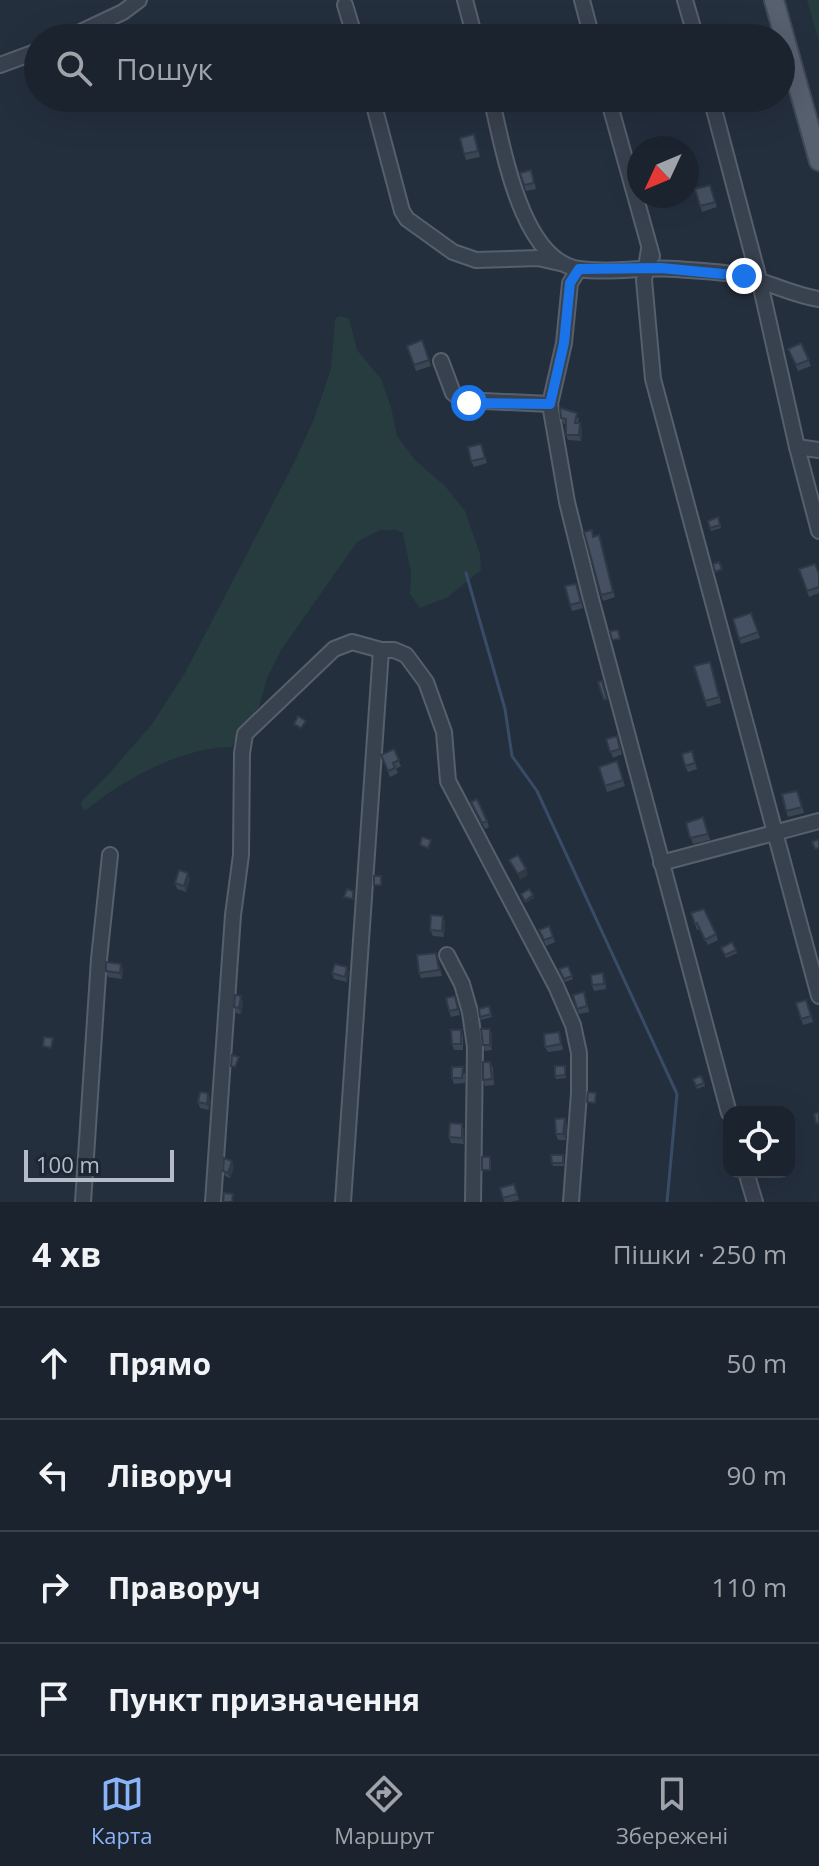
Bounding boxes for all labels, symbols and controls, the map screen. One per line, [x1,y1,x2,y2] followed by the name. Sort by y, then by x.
[24,24,795,112] search box
[52,46,96,90] icon: search
[116,48,213,89] text: Пошук
[627,136,699,208] north arrow
[726,258,762,294] route end
[451,385,487,421] route start
[723,1106,795,1178] map controls
[723,1106,795,1178] button: locate
[24,1146,174,1182] scale bar
[36,1149,100,1179] text: 100 m
[32,1231,101,1277] text: 4 хв
[613,1236,787,1272] text: Пішки · 250 m
[32,1341,76,1385] icon: ahead
[108,1343,211,1384] text: Прямо
[726,1345,787,1381] text: 50 m
[32,1453,76,1497] icon: left
[108,1455,233,1496] text: Ліворуч
[726,1457,787,1493] text: 90 m
[32,1565,76,1609] icon: right
[108,1567,261,1608] text: Праворуч
[712,1569,787,1605] text: 110 m
[32,1677,76,1721] icon: arrive
[108,1679,420,1720] text: Пункт призначення
[91,1772,153,1850] tab: Карта
[334,1772,434,1850] tab: Маршрут
[616,1772,728,1850] tab: Збережені

